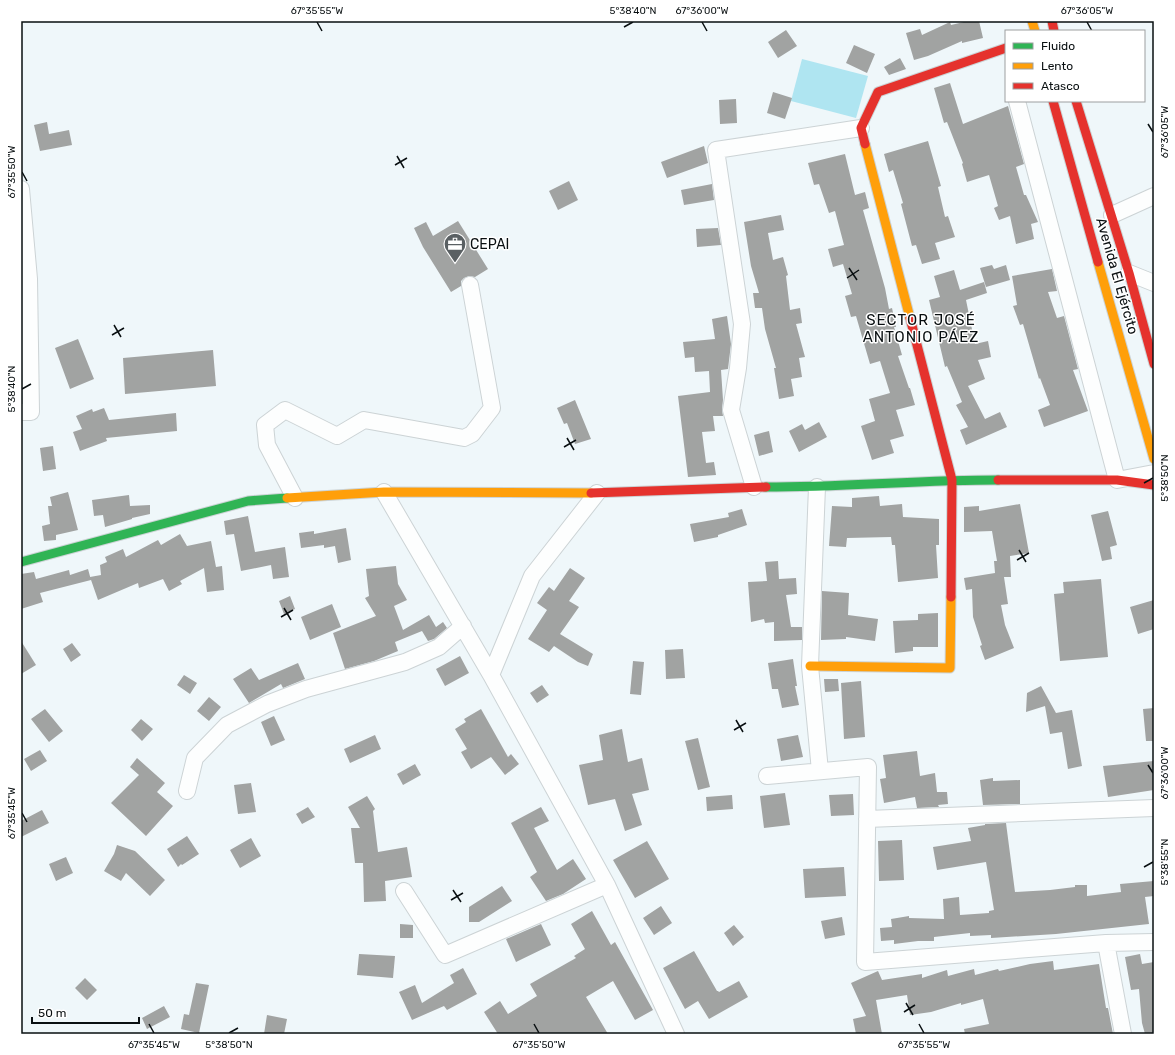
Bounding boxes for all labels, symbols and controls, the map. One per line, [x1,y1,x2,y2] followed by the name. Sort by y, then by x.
[291,5,343,17] text: 67°35'55"W
[609,5,657,17] text: 5°38'40"N
[675,5,729,17] text: 67°36'00"W
[1061,5,1113,17] text: 67°36'05"W
[1005,30,1145,102] legend
[1041,39,1075,53] text: Fluido
[1041,59,1073,73] text: Lento
[1041,79,1080,93] text: Atasco
[1159,106,1171,158] text: 67°36'05"W
[6,146,18,198] text: 67°35'50"W
[1092,216,1142,336] street label: Avenida El Ejército
[442,231,468,264] office icon: CEPAI
[470,236,509,253] place label: CEPAI
[863,311,979,346] district label: SECTOR JOSÉ ANTONIO PÁEZ
[6,365,18,413] text: 5°38'40"N
[1159,454,1171,502] text: 5°38'50"N
[1159,746,1171,800] text: 67°36'00"W
[6,787,18,839] text: 67°35'45"W
[1159,838,1171,885] text: 5°38'55"N
[32,999,139,1025] scale bar
[38,1006,66,1020] text: 50 m
[128,1039,180,1051] text: 67°35'45"W
[205,1039,253,1051] text: 5°38'50"N
[513,1039,565,1051] text: 67°35'50"W
[898,1039,950,1051] text: 67°35'55"W

